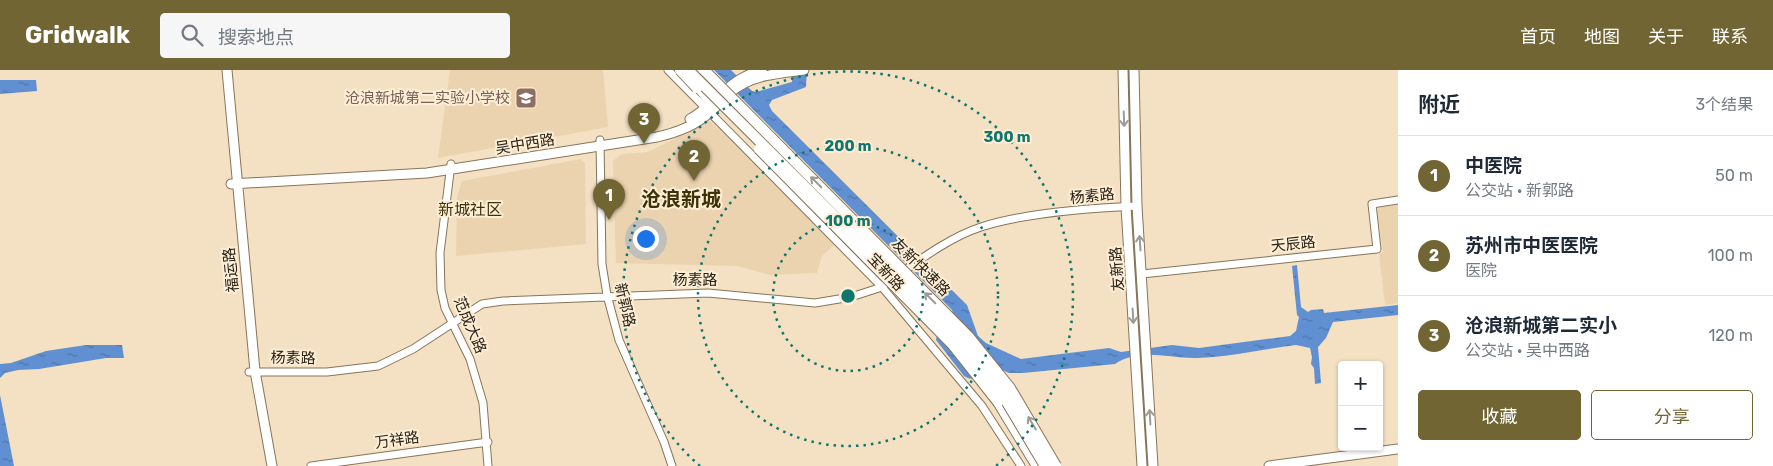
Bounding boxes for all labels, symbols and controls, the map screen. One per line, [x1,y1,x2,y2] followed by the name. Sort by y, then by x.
[160,13,510,58] search box
[25,21,130,49] text: Gridwalk
[178,21,206,49] icon: search
[218,26,294,49] text: 搜索地点
[1520,26,1556,48] text: 首页
[1584,26,1620,48] text: 地图
[1648,26,1684,48] text: 关于
[1712,26,1748,48] text: 联系
[514,86,538,110] school or university icon: 沧浪新城第二实验小学校
[345,89,510,107] place label: 沧浪新城第二实验小学校
[1418,92,1460,117] text: 附近
[1695,95,1753,114] text: 3个结果
[628,103,660,144] pin: 3
[1119,110,1129,126] one-way arrow
[983,128,1031,146] text: 300 m
[494,130,556,158] street label: 吴中西路
[824,137,872,155] text: 200 m
[678,140,710,181] pin: 2
[1465,154,1522,177] text: 中医院
[1430,166,1438,185] text: 1
[1715,166,1753,185] text: 50 m
[810,176,822,188] one-way arrow
[593,179,625,220] pin: 1
[1465,181,1574,200] text: 公交站 · 新郭路
[1069,185,1115,207] street label: 杨素路
[641,187,721,211] district label: 沧浪新城
[438,200,502,219] district label: 新城社区
[826,212,870,230] text: 100 m
[633,226,659,252] your location
[1270,233,1316,255] street label: 天辰路
[888,234,954,300] street label: 友新快速路
[1465,234,1598,257] text: 苏州市中医医院
[1135,236,1144,252] one-way arrow
[1106,246,1128,292] street label: 友新路
[1429,246,1439,265] text: 2
[1708,246,1753,265] text: 100 m
[220,247,242,293] street label: 福运路
[864,249,908,295] street label: 宝新路
[1465,261,1497,280] text: 医院
[672,271,718,289] street label: 杨素路
[611,281,639,329] street label: 新郭路
[839,287,857,305] centre of rings
[924,291,936,304] one-way arrow
[450,294,490,356] street label: 范成大路
[1129,308,1138,324] one-way arrow
[1465,314,1617,337] text: 沧浪新城第二实小
[1429,326,1439,345] text: 3
[1708,326,1753,345] text: 120 m
[1465,341,1590,360] text: 公交站 · 吴中西路
[270,349,316,367] street label: 杨素路
[1338,361,1383,451] map controls
[1338,361,1383,406] button: +
[1418,390,1581,440] button: 收藏
[1591,390,1753,440] button: 分享
[1338,406,1383,451] button: −
[1146,410,1155,426] one-way arrow
[1027,417,1037,431] one-way arrow
[373,428,421,452] street label: 万祥路

